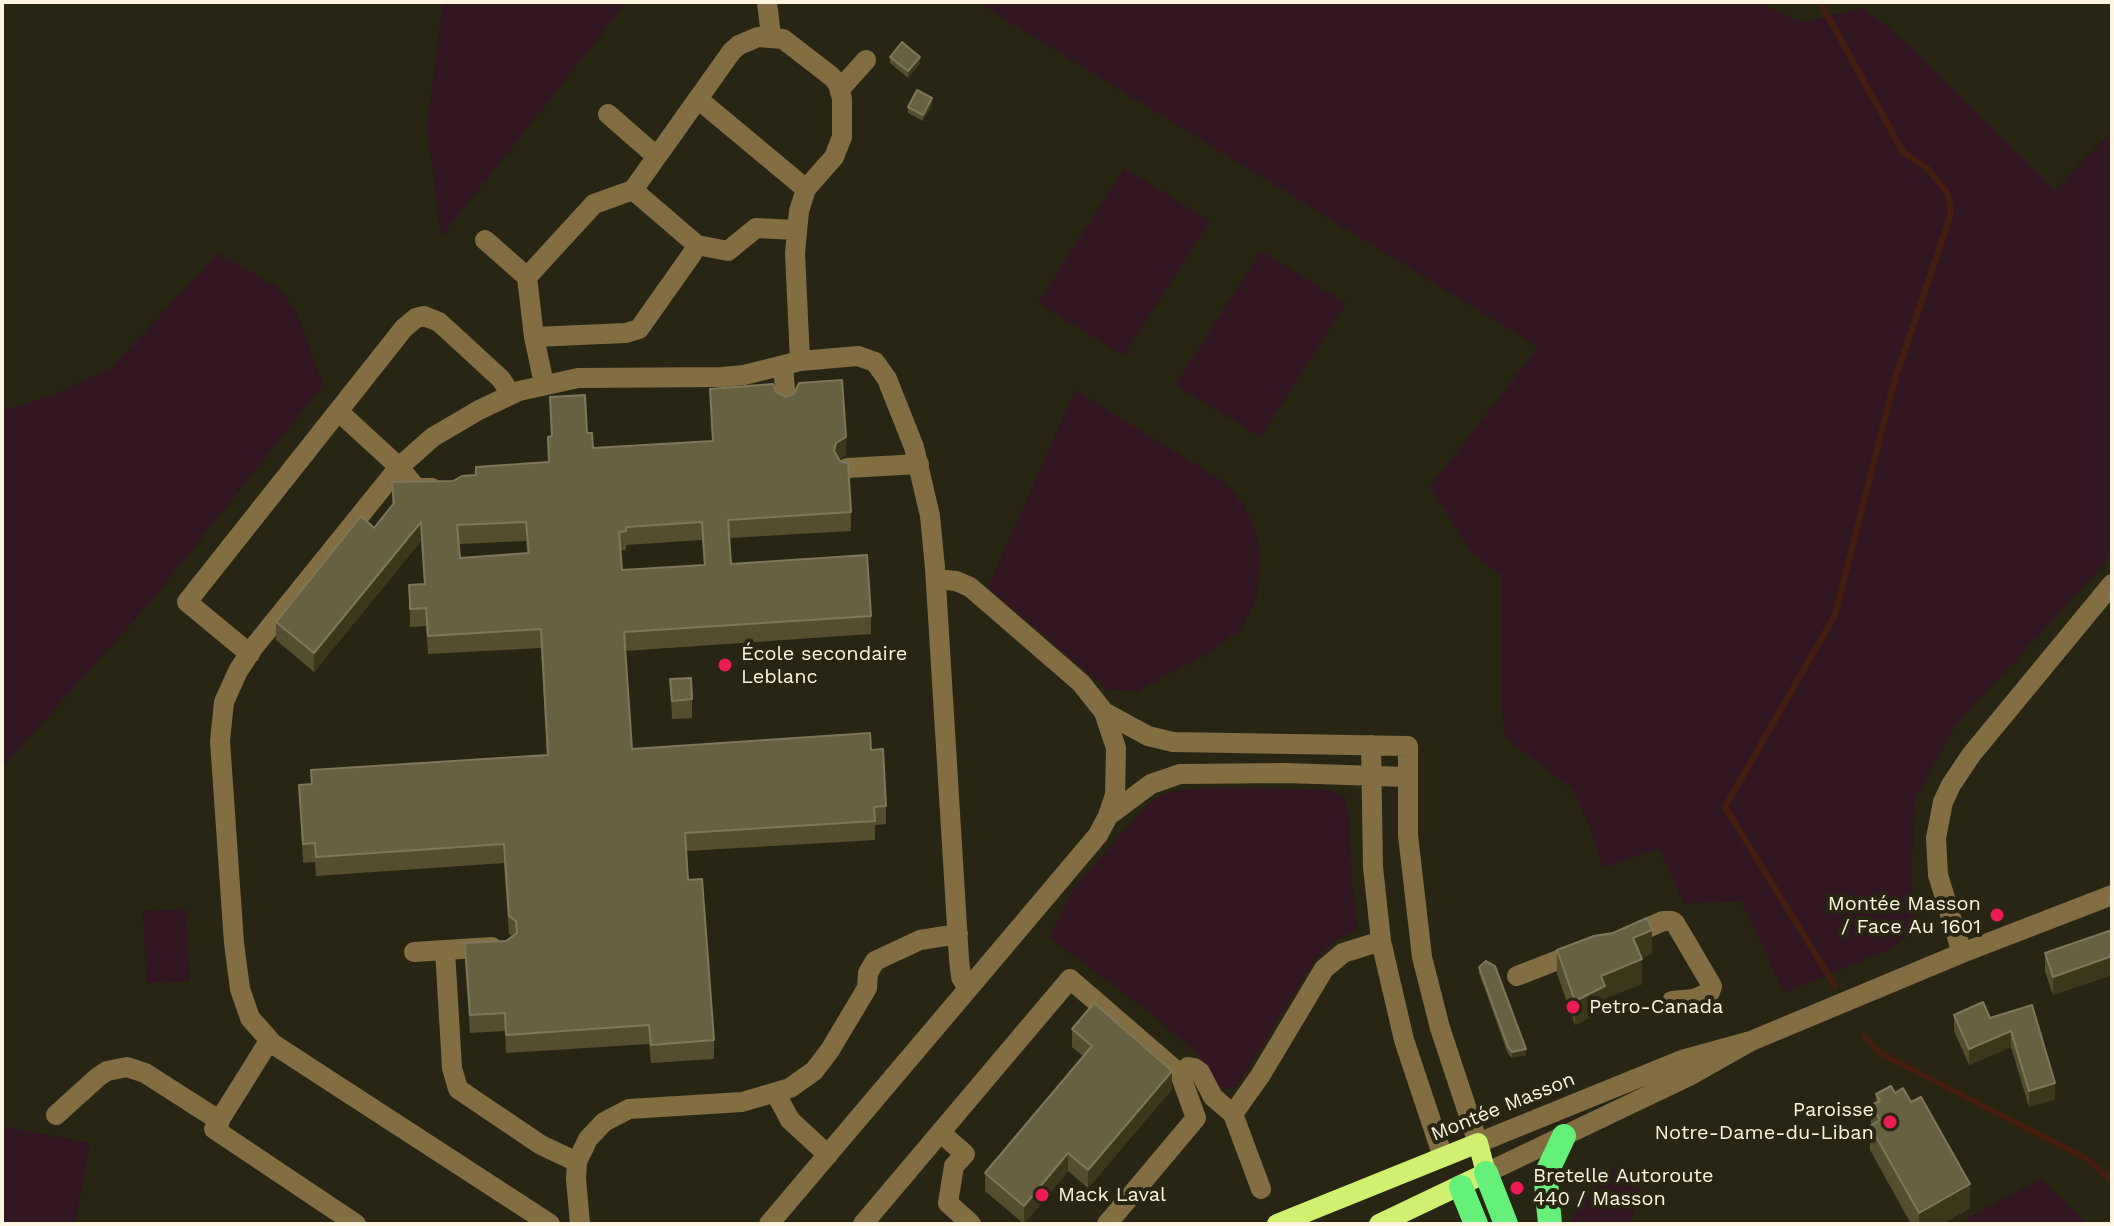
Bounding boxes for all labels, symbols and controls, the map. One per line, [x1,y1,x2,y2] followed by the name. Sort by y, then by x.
[741,642,907,689] place label: École secondaire Leblanc
[716,656,734,674] marker: École secondaire Leblanc
[1828,892,1981,939] place label: Montée Masson / Face Au 1601
[1988,906,2006,924] marker: Montée Masson / Face Au 1601
[1589,995,1723,1019] place label: Petro-Canada
[1564,998,1582,1016] marker: Petro-Canada
[1427,1067,1579,1147] street label: Montée Masson
[1655,1098,1874,1145] place label: Paroisse Notre-Dame-du-Liban
[1881,1113,1899,1131] marker: Paroisse Notre-Dame-du-Liban
[1533,1164,1713,1211] place label: Bretelle Autoroute 440 / Masson
[1508,1179,1526,1197] marker: Bretelle Autoroute 440 / Masson
[1058,1183,1166,1207] place label: Mack Laval
[1033,1186,1051,1204] marker: Mack Laval

